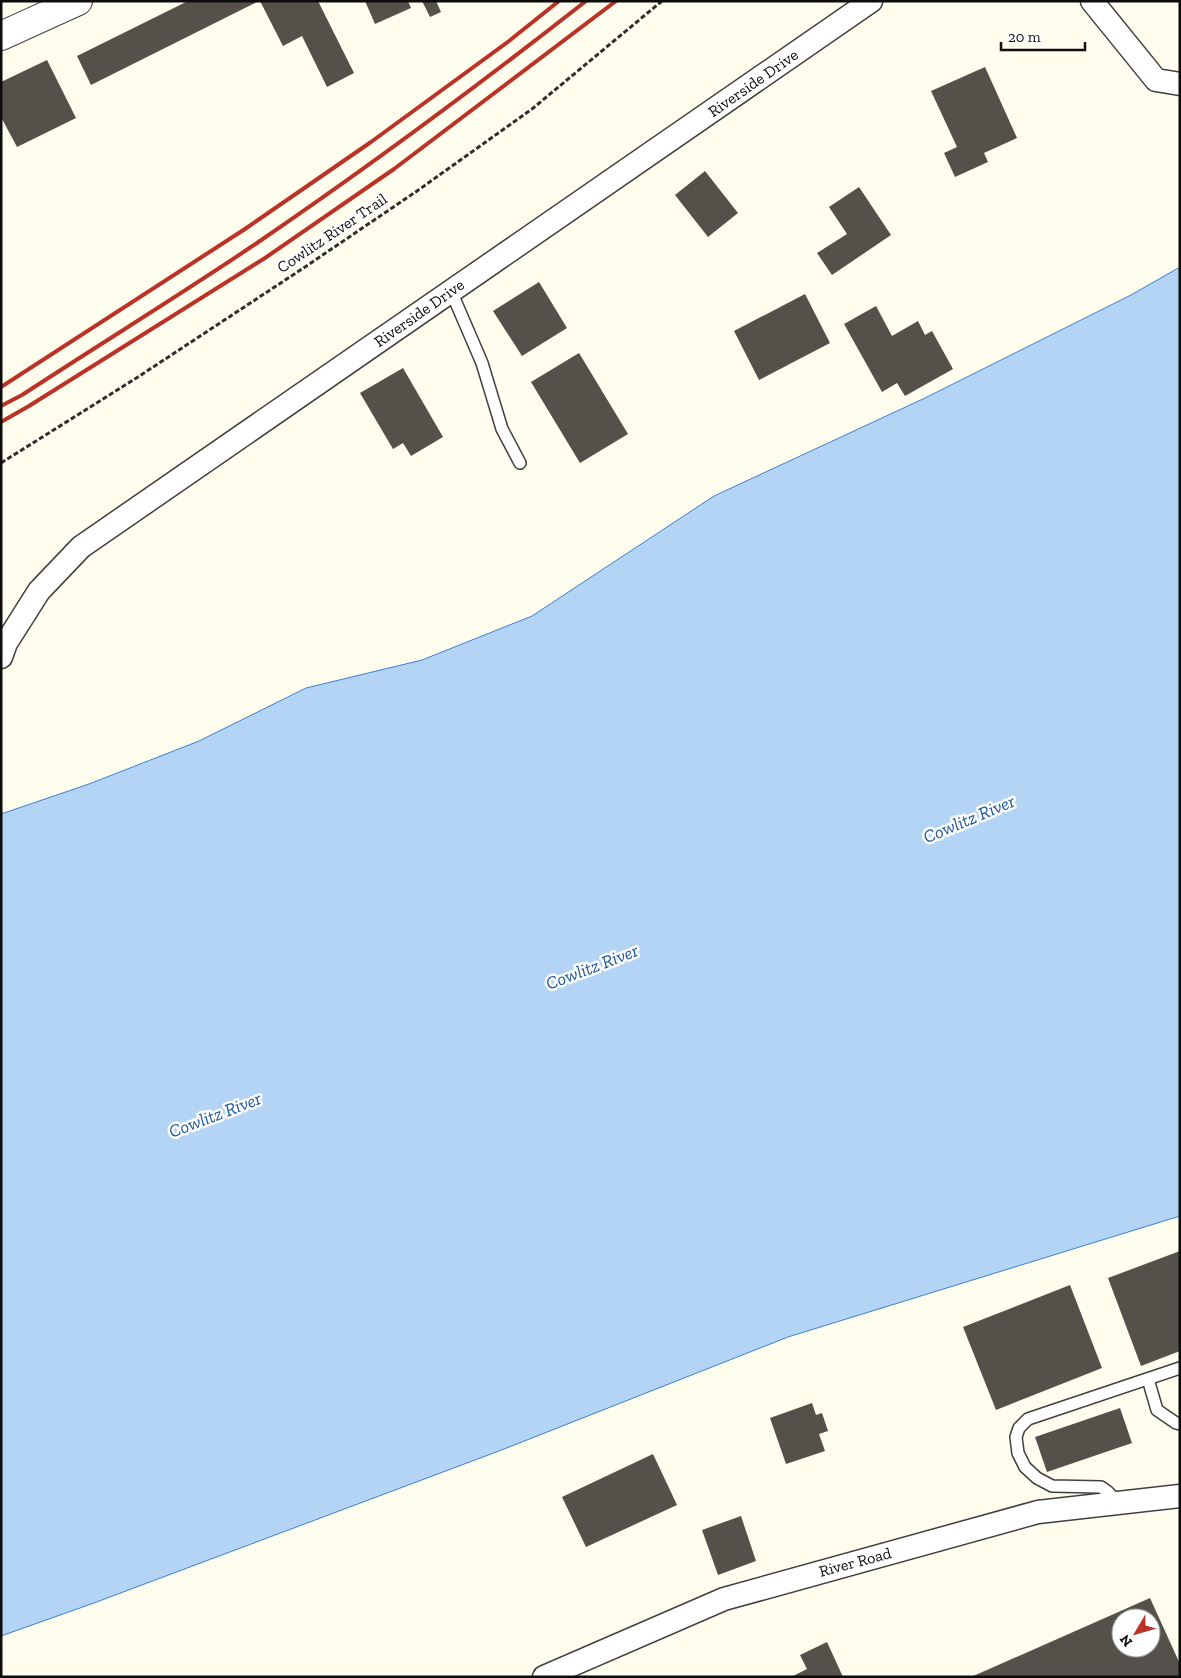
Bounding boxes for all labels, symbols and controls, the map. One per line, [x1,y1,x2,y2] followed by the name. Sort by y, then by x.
[1001,20,1085,52] scale bar
[1008,28,1041,46] text: 20 m
[704,45,802,121] street label: Riverside Drive
[273,189,391,277] street label: Cowlitz River Trail
[370,275,468,351] street label: Riverside Drive
[920,790,1019,848] water label: Cowlitz River
[543,939,642,995] water label: Cowlitz River
[166,1087,265,1143] water label: Cowlitz River
[817,1543,893,1581] street label: River Road
[1111,1608,1161,1658] north arrow
[1116,1631,1136,1650] text: N

